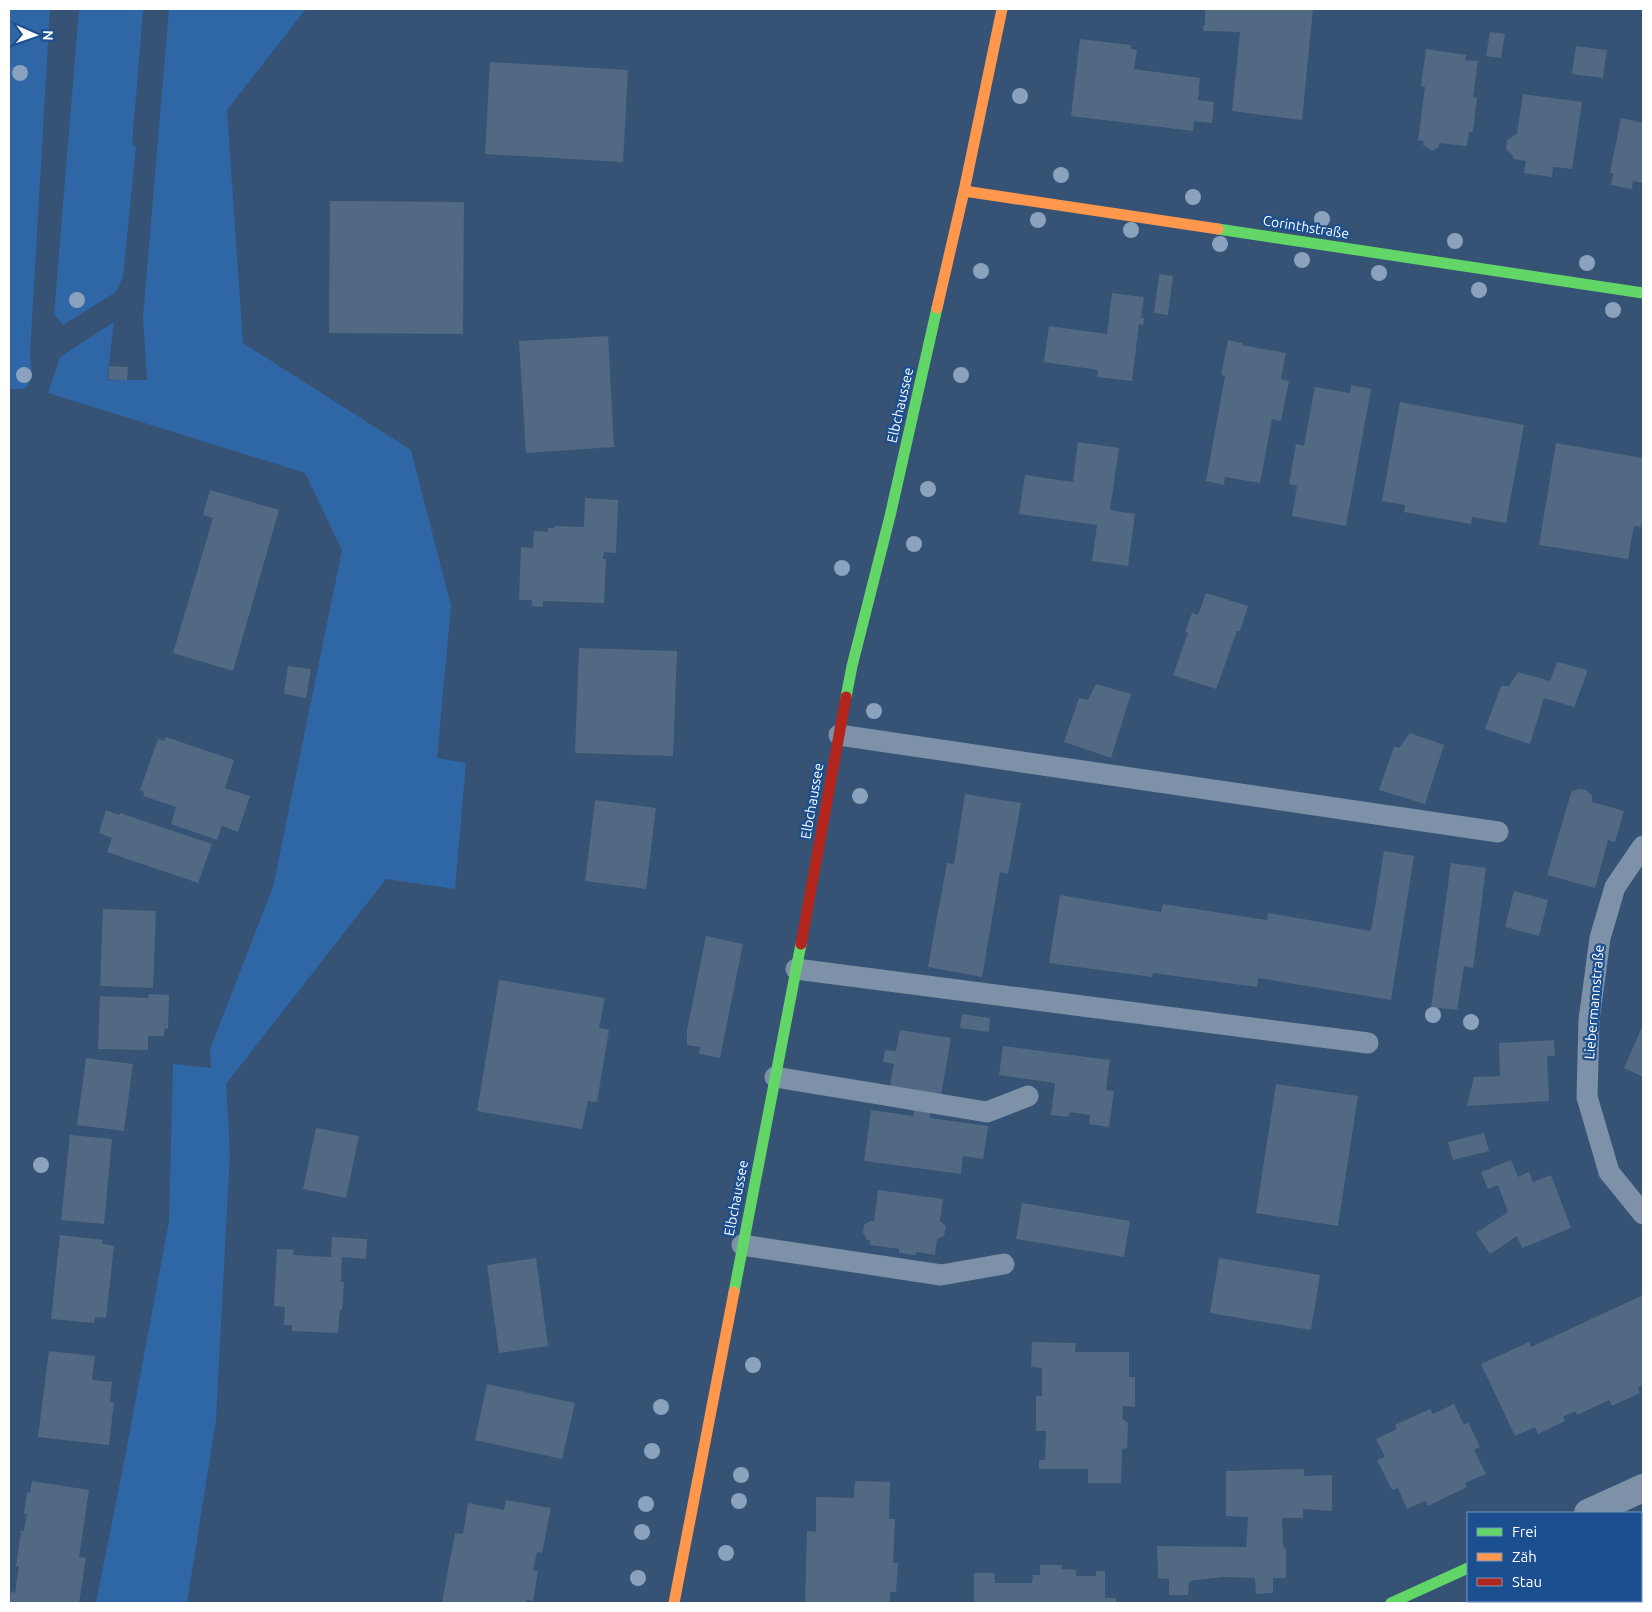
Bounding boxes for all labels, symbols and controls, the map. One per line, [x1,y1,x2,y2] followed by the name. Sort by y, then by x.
[10,10,60,60] north arrow
[40,30,56,41] text: N
[1262,212,1350,242] street label: Corinthstraße
[884,366,916,444] street label: Elbchaussee
[797,762,827,840] street label: Elbchaussee
[1581,944,1607,1060] street label: Liebermannstraße
[721,1159,751,1237] street label: Elbchaussee
[1467,1512,1642,1602] legend
[1512,1523,1537,1540] text: Frei
[1512,1548,1537,1565] text: Zäh
[1512,1573,1542,1590] text: Stau

